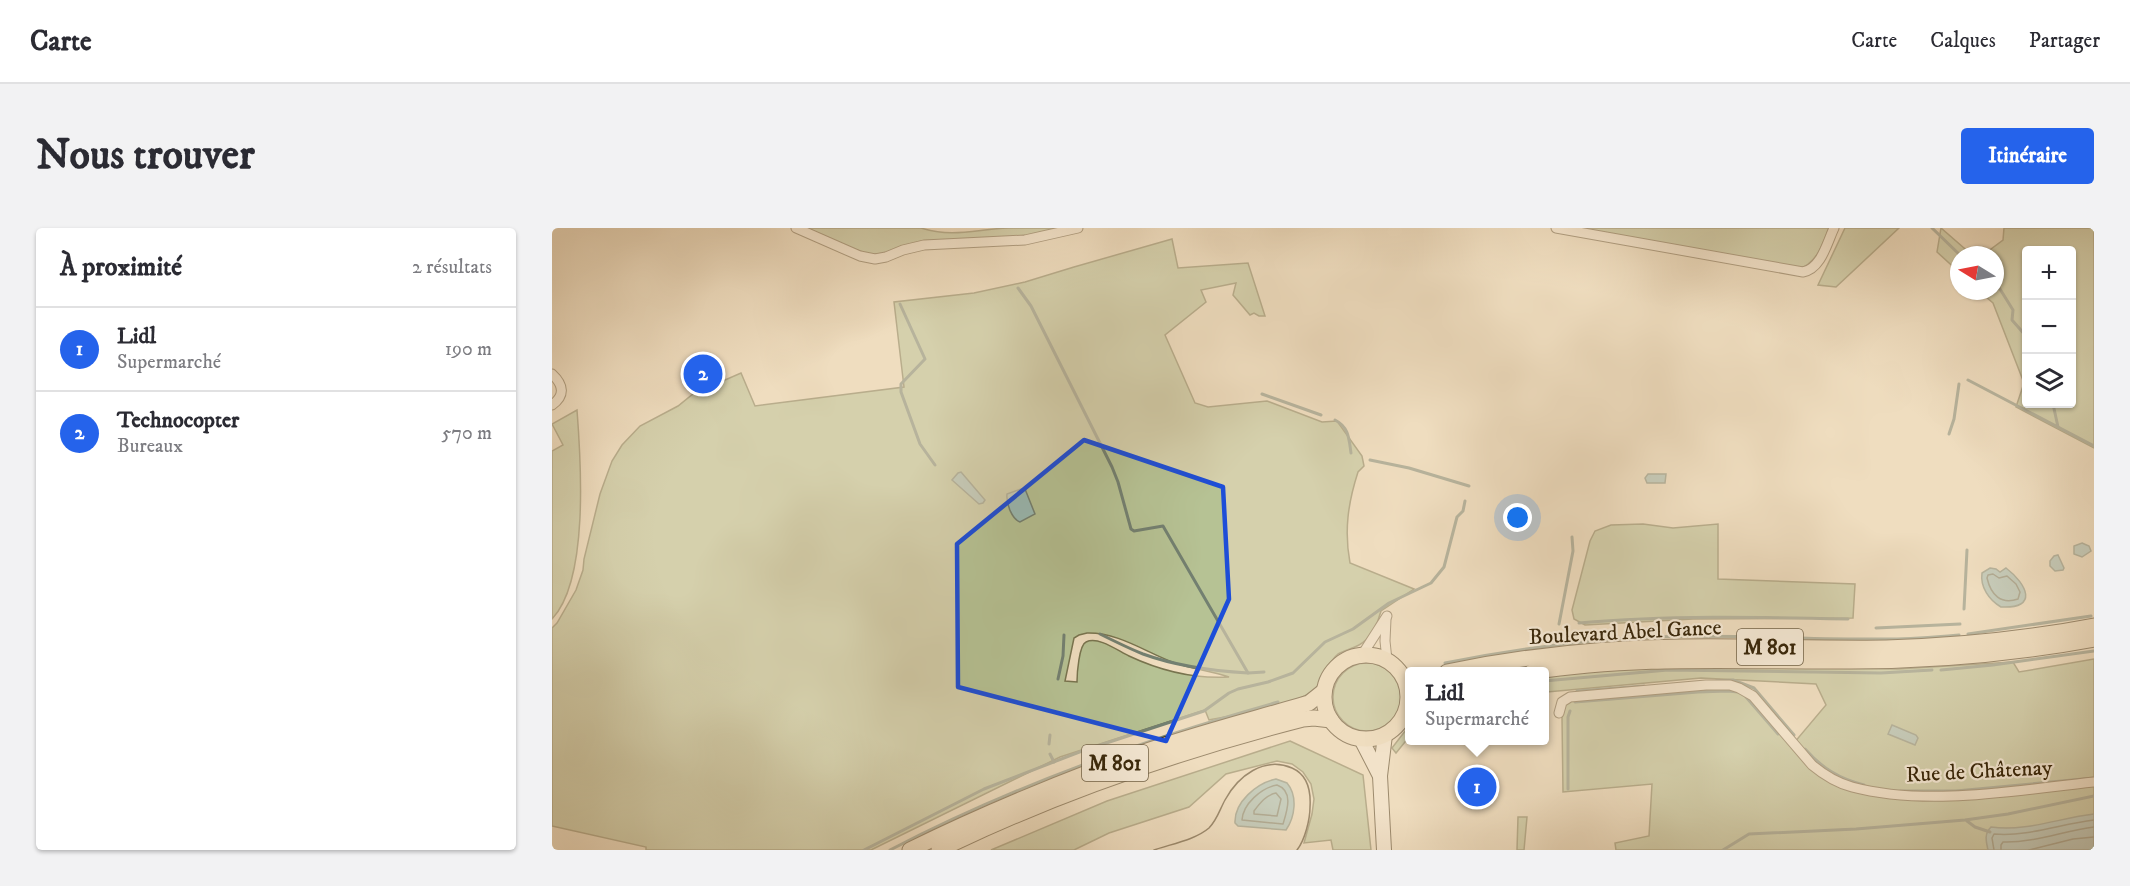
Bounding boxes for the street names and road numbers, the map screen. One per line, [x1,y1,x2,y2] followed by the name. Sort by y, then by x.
[1528,614,1722,651] street label: Boulevard Abel Gance
[1737,629,1803,665] road number: M 801
[1082,745,1148,781] road number: M 801
[1905,754,2054,789] street label: Rue de Châtenay

